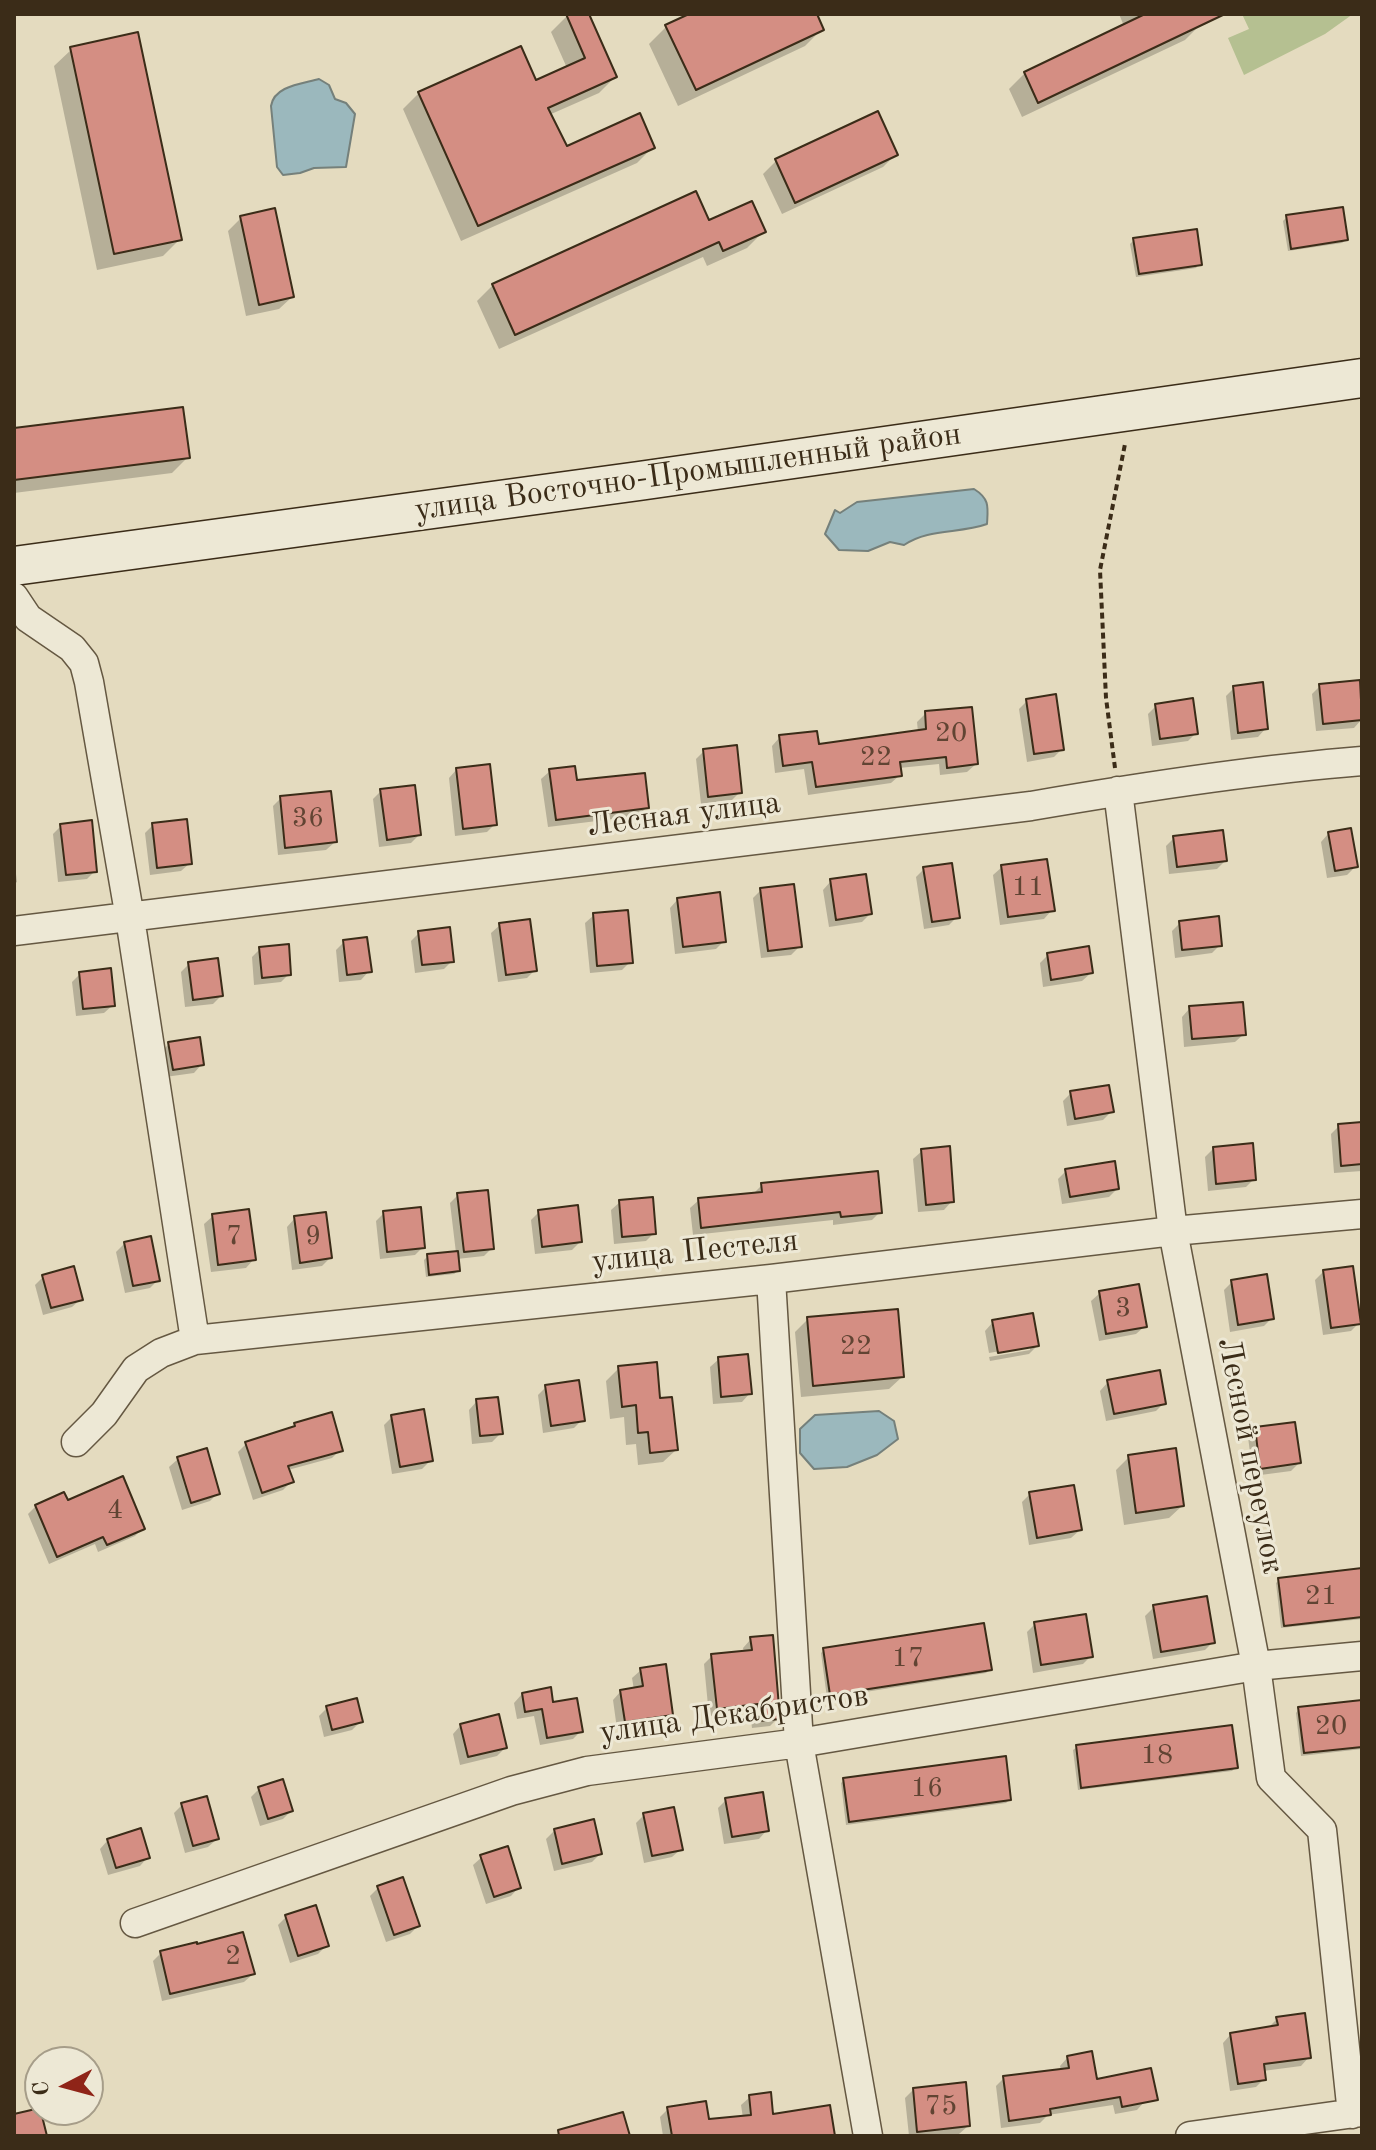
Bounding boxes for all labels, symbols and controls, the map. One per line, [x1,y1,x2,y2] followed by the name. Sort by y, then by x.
[412,416,964,530] street label: улица Восточно-Промышленный район
[935,717,967,751] house number: 20
[860,741,892,775] house number: 22
[585,784,783,846] street label: Лесная улица
[292,802,324,836] house number: 36
[1012,871,1044,905] house number: 11
[226,1220,242,1254] house number: 7
[305,1220,321,1254] house number: 9
[590,1222,800,1282] street label: улица Пестеля
[1115,1292,1131,1326] house number: 3
[840,1330,872,1364] house number: 22
[1208,1335,1292,1577] street label: Лесной переулок
[107,1494,123,1528] house number: 4
[1305,1580,1337,1614] house number: 21
[892,1642,924,1676] house number: 17
[597,1677,871,1753] street label: улица Декабристов
[1315,1710,1347,1744] house number: 20
[1141,1739,1173,1773] house number: 18
[911,1772,943,1806] house number: 16
[225,1940,241,1974] house number: 2
[24,2046,104,2126] north arrow
[30,2080,54,2097] text: С
[925,2090,957,2124] house number: 75

